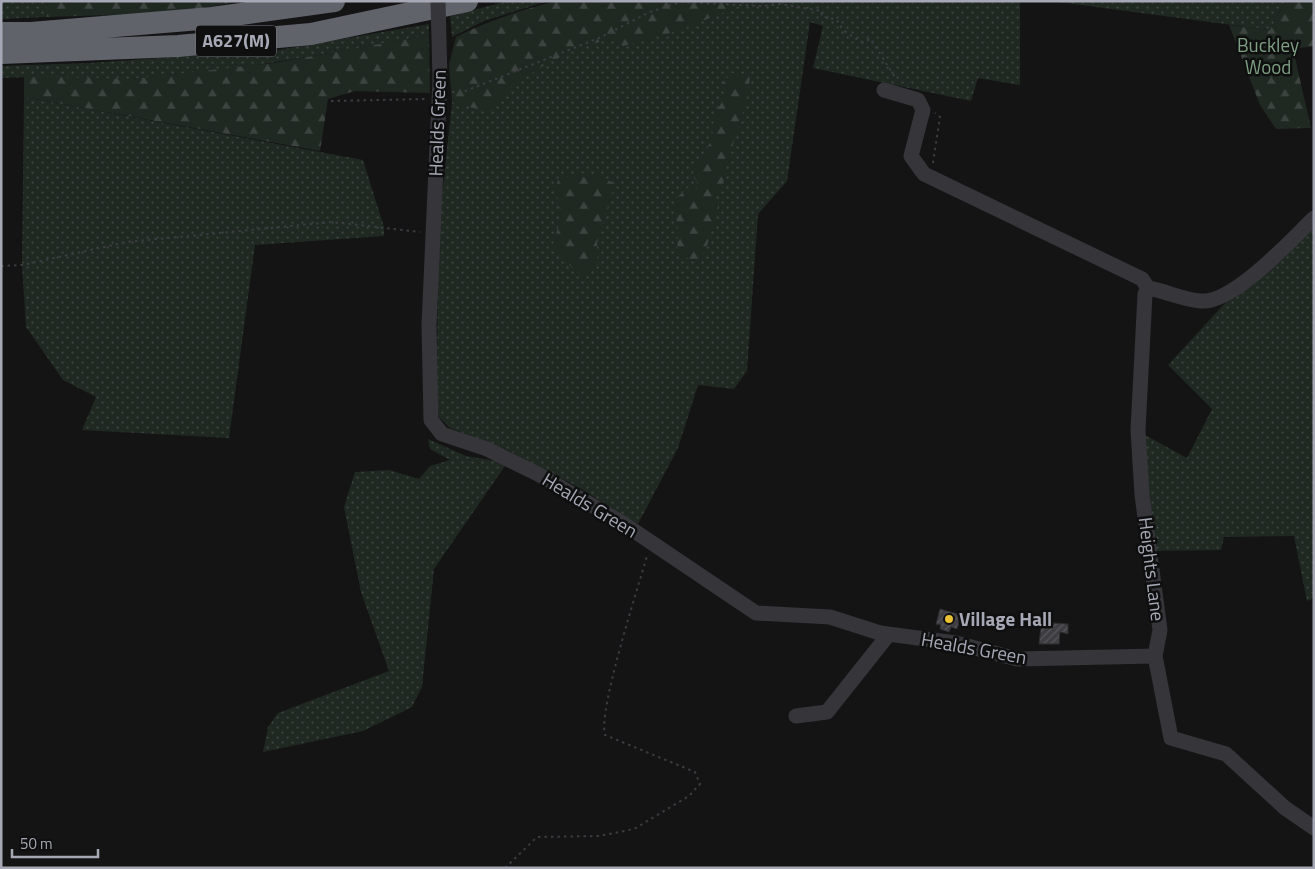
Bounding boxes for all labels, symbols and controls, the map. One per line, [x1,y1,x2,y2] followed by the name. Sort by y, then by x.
[196,26,276,56] road number: A627(M)
[1237,30,1299,81] park label: Buckley Wood
[420,69,453,177] street label: Healds Green
[537,465,643,544] street label: Healds Green
[1132,515,1173,623] street label: Heights Lane
[959,604,1052,633] place label: Village Hall
[943,613,955,625] marker: Village Hall
[919,624,1029,671] street label: Healds Green
[12,826,99,858] scale bar
[20,832,53,855] text: 50 m

